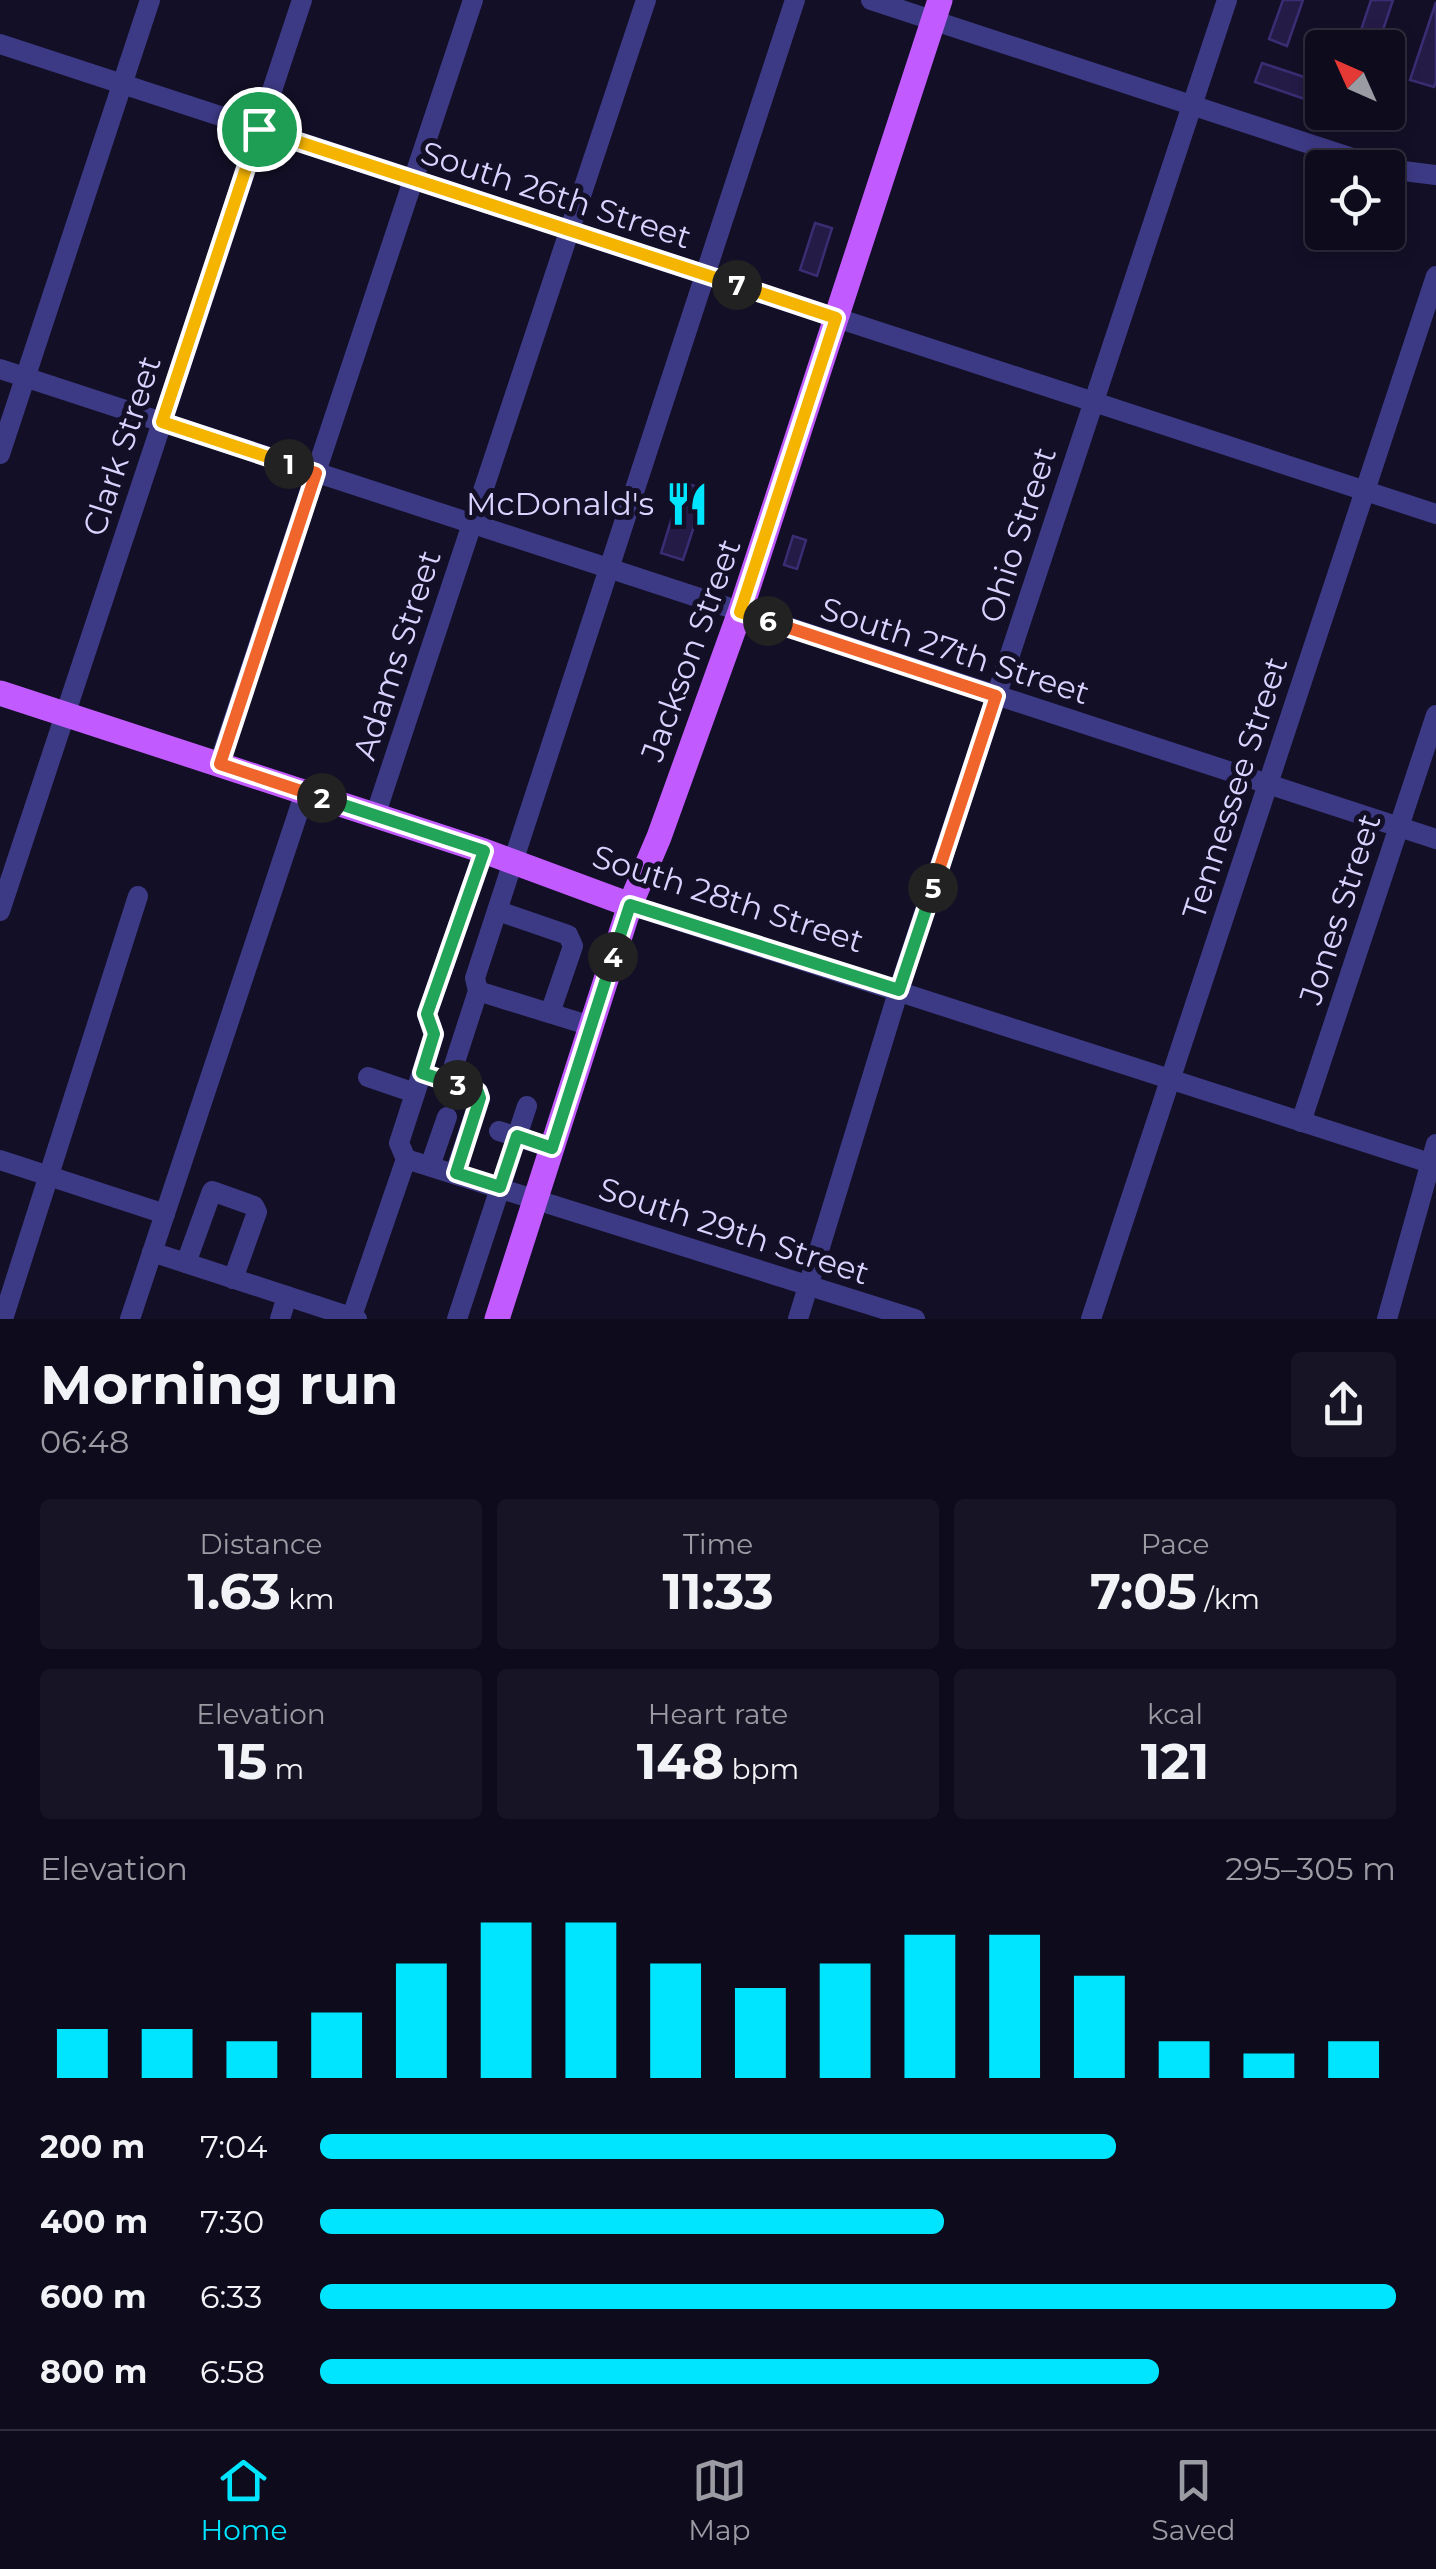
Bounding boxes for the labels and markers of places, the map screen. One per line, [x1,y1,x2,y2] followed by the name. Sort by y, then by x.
[217,87,302,172] pin
[712,260,762,310] pin: 7
[264,439,314,489] pin: 1
[663,480,711,528] restaurant icon: McDonald's
[466,484,654,523] place label: McDonald's
[743,596,793,646] pin: 6
[297,773,347,823] pin: 2
[908,863,958,913] pin: 5
[588,932,638,982] pin: 4
[433,1060,483,1110] pin: 3

